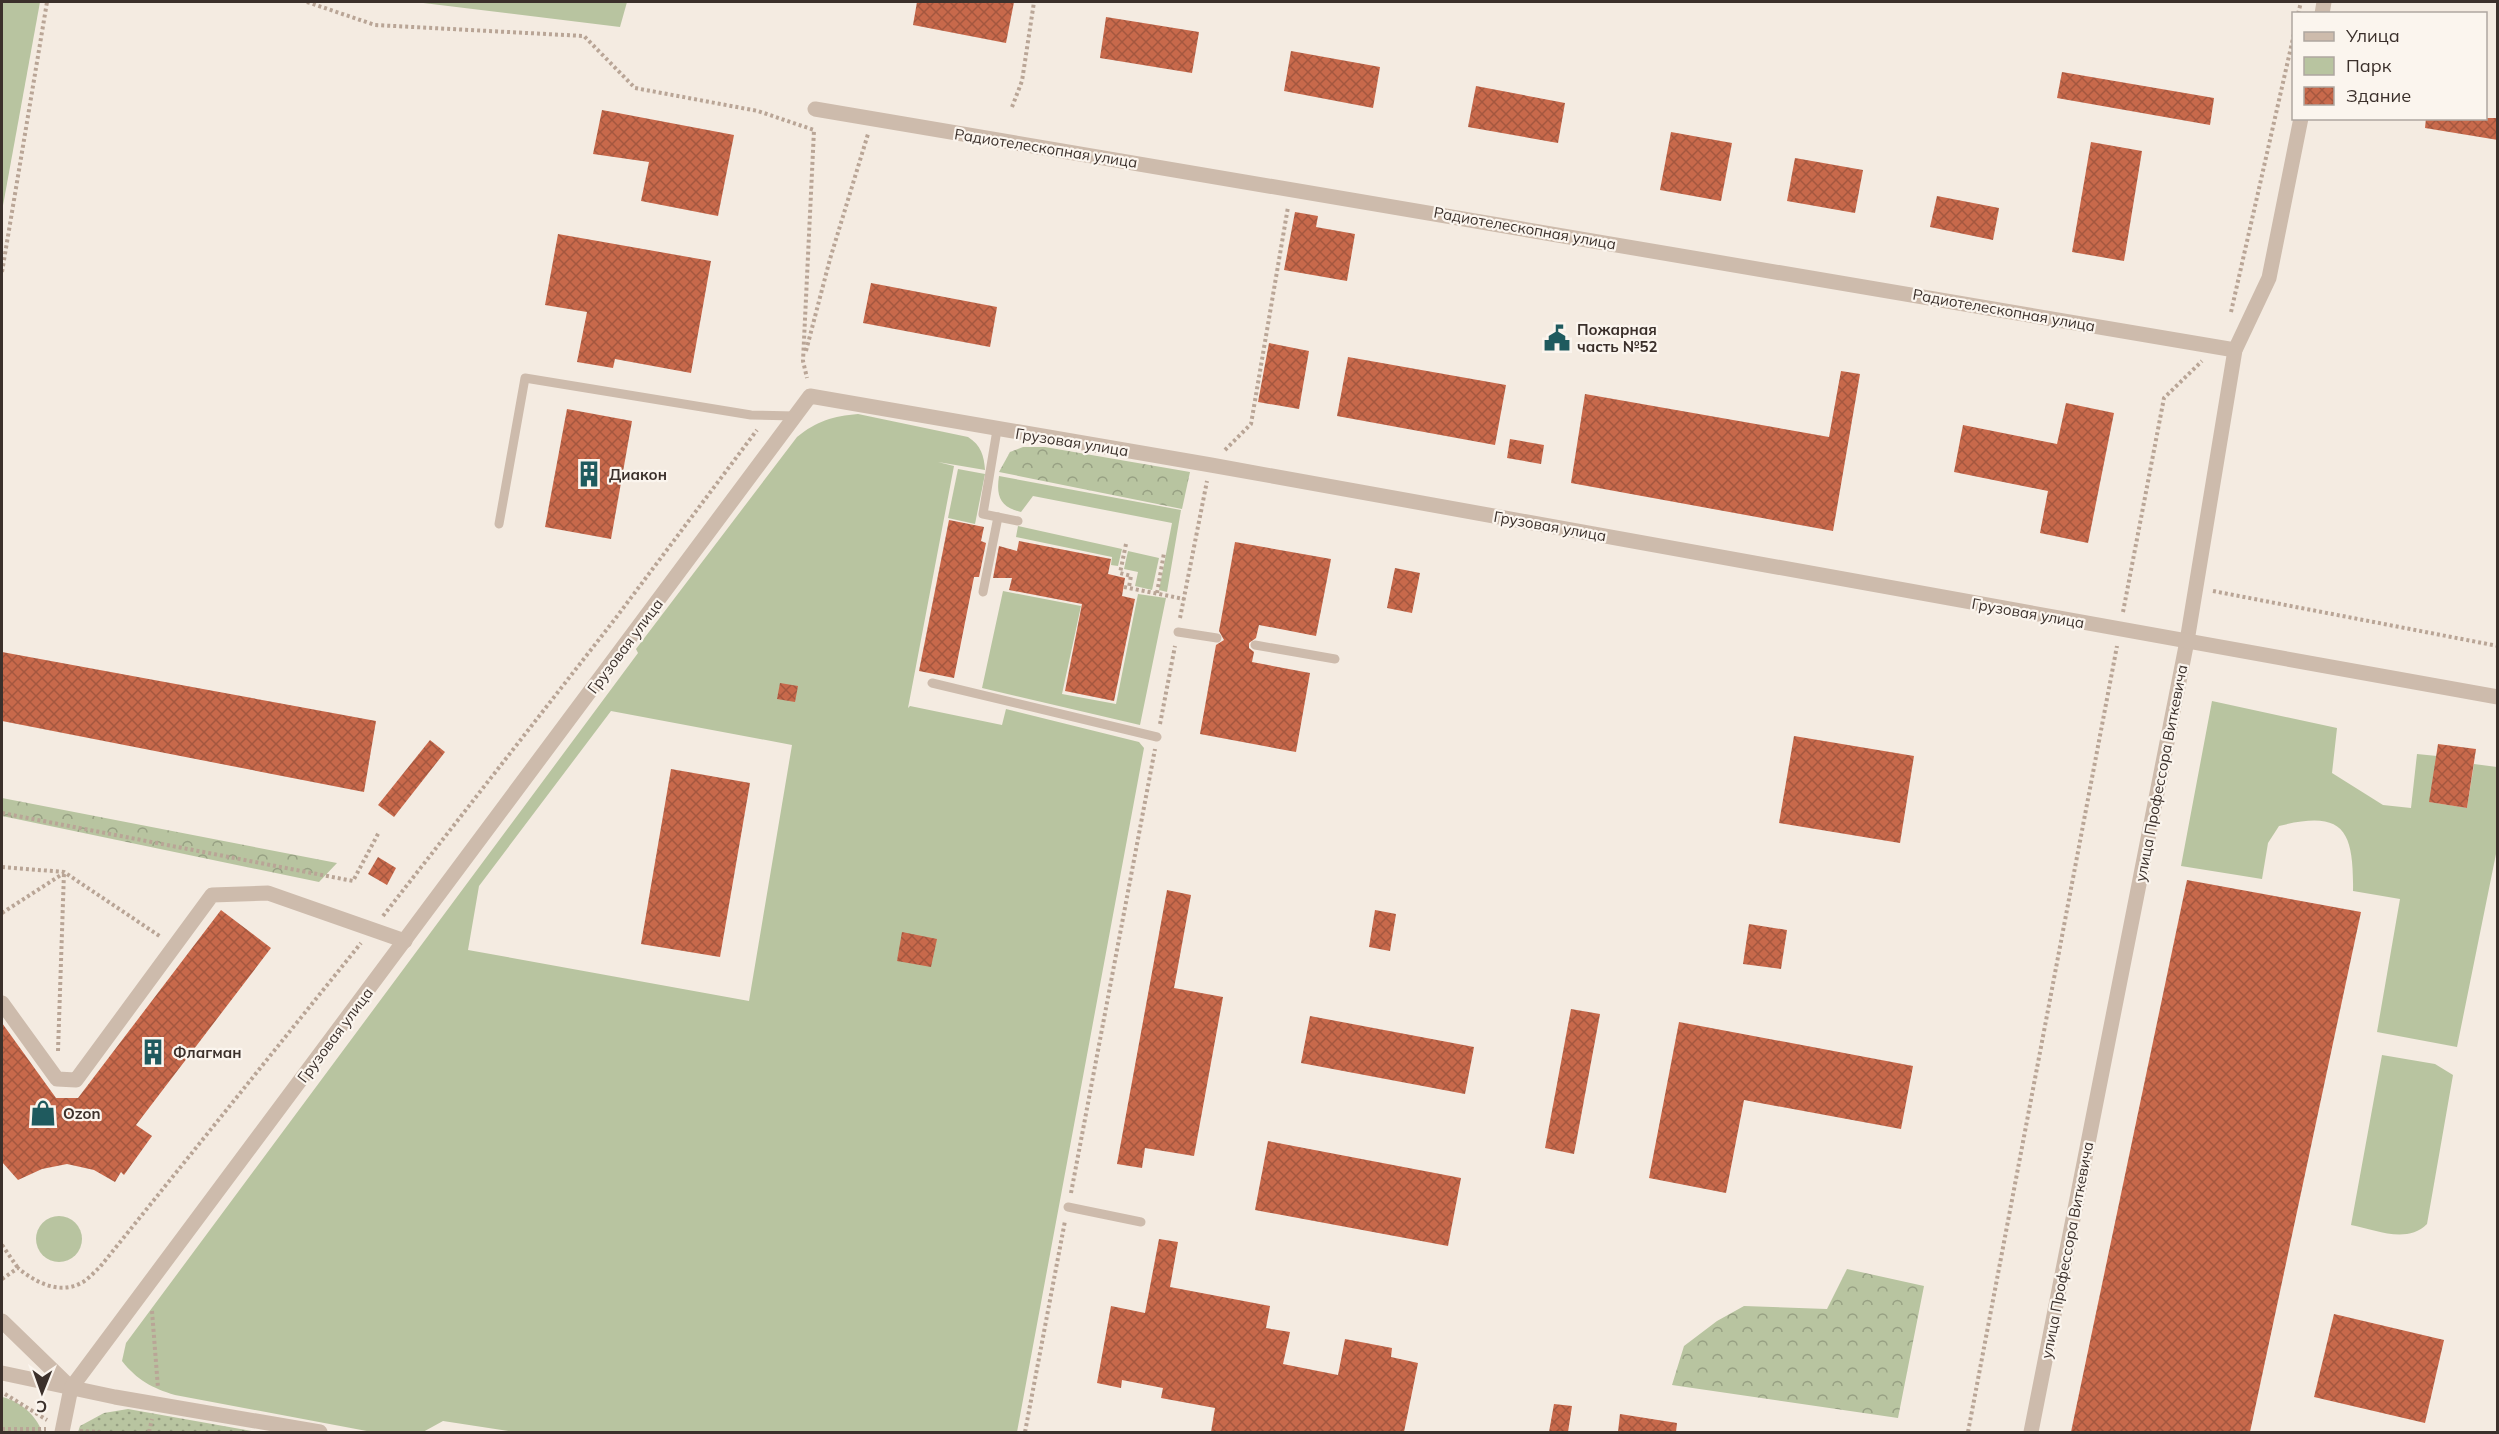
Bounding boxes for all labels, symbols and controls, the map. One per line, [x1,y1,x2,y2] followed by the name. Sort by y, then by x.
[2292,12,2487,120] legend
[2345,24,2400,47] text: Улица
[2346,54,2392,77] text: Парк
[2346,84,2411,107] text: Здание
[953,124,1139,172] street label: Радиотелескопная улица
[1432,203,1618,253] street label: Радиотелескопная улица
[1911,285,2097,335] street label: Радиотелескопная улица
[1577,320,1658,356] place label: Пожарная часть №52
[1542,323,1572,353] public building icon: Пожарная часть №52
[1014,424,1130,460] street label: Грузовая улица
[574,459,604,489] building icon: Диакон
[609,465,667,484] place label: Диакон
[1492,507,1608,545] street label: Грузовая улица
[1970,594,2086,632] street label: Грузовая улица
[583,595,667,697] street label: Грузовая улица
[2131,663,2191,883] street label: улица Профессора Виткевича
[293,984,377,1086] street label: Грузовая улица
[138,1037,168,1067] building icon: Флагман
[173,1043,242,1062] place label: Флагман
[28,1098,58,1128] shop icon: Ozon
[63,1104,100,1123] place label: Ozon
[2037,1140,2097,1360] street label: улица Профессора Виткевича
[12,1362,72,1422] north arrow
[36,1397,47,1417] text: С

